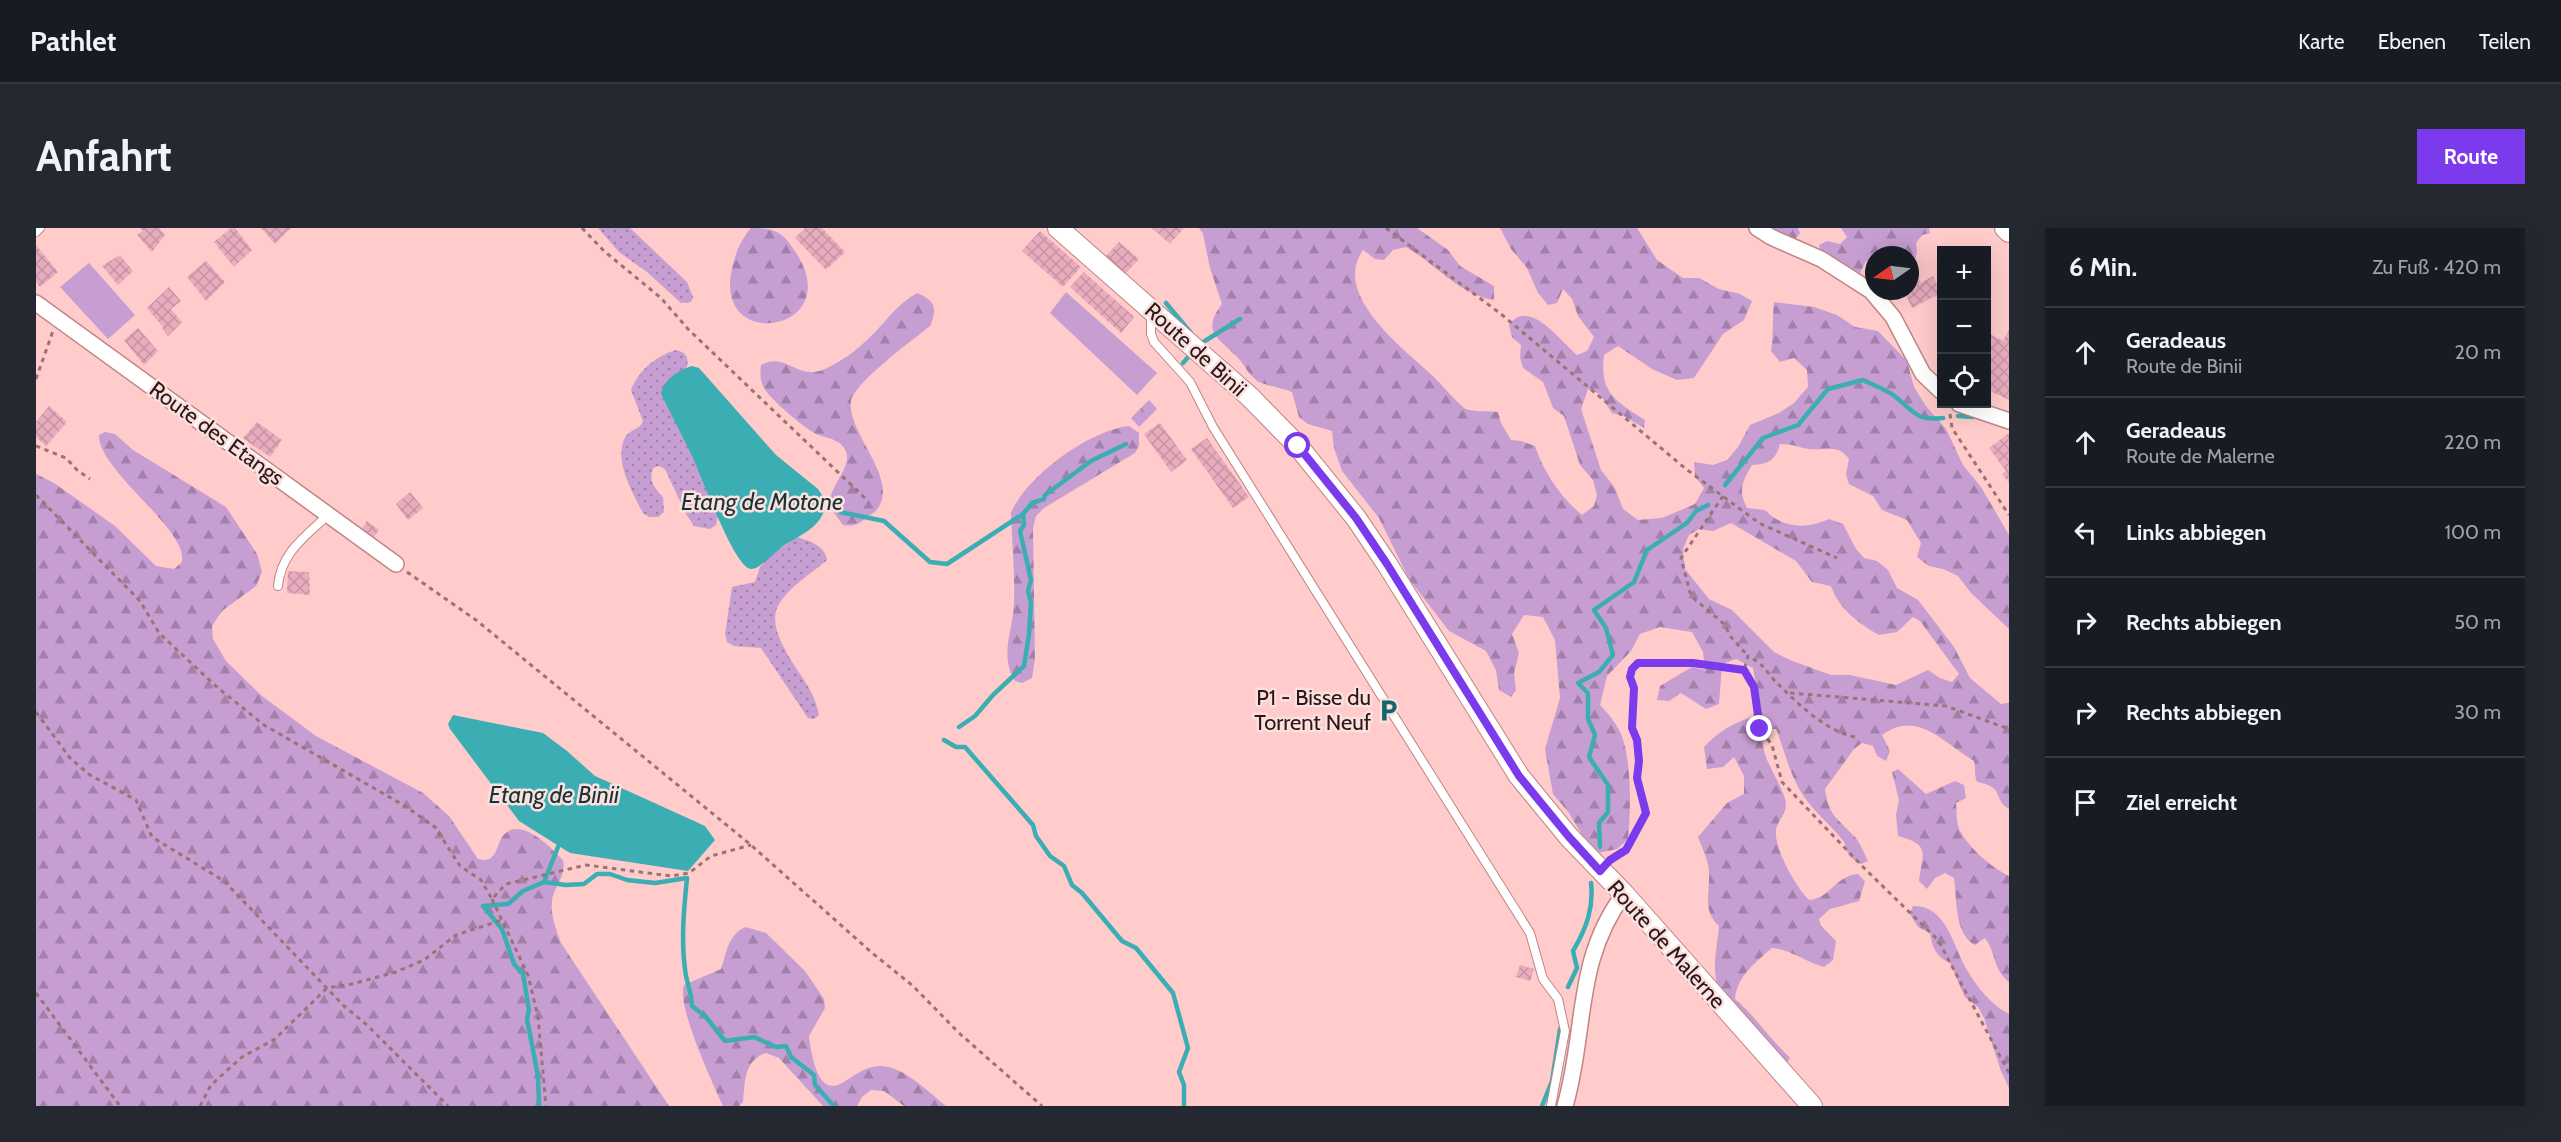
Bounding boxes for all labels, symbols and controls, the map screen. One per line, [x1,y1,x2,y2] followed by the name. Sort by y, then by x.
[30,24,116,58] text: Pathlet
[2298,29,2345,54] text: Karte
[2378,29,2446,54] text: Ebenen
[2479,29,2531,54] text: Teilen
[2417,129,2525,184] button: Route
[36,130,172,182] text: Anfahrt
[1865,246,1919,300] north arrow
[1937,246,1991,408] map controls
[1937,246,1991,300] button: +
[2069,251,2137,283] text: 6 Min.
[2372,255,2501,279] text: Zu Fuß · 420 m
[1139,297,1252,402] street label: Route de Binii
[1937,300,1991,354] button: −
[2126,327,2226,354] text: Geradeaus
[2069,336,2102,369] icon: ahead
[2455,340,2501,364] text: 20 m
[1937,354,1991,408] button: locate
[2126,354,2242,378] text: Route de Binii
[144,376,289,491] street label: Route des Etangs
[2126,417,2226,444] text: Geradeaus
[2069,426,2102,459] icon: ahead
[2444,430,2501,454] text: 220 m
[1284,432,1310,458] route start
[2126,444,2275,468] text: Route de Malerne
[681,487,843,516] water label: Etang de Motone
[2069,516,2102,549] icon: left
[2126,519,2266,546] text: Links abbiegen
[2445,520,2501,544] text: 100 m
[2069,606,2102,639] icon: right
[2126,609,2282,636] text: Rechts abbiegen
[2454,610,2501,634] text: 50 m
[1254,684,1371,736] place label: P1 - Bisse du Torrent Neuf
[2069,696,2102,729] icon: right
[1376,697,1402,723] parking icon: P1 - Bisse du Torrent Neuf
[2126,699,2282,726] text: Rechts abbiegen
[2454,700,2501,724] text: 30 m
[1746,715,1772,741] route end
[489,780,620,809] water label: Etang de Binii
[2069,786,2102,819] icon: arrive
[2126,789,2237,816] text: Ziel erreicht
[1602,875,1731,1014] street label: Route de Malerne

